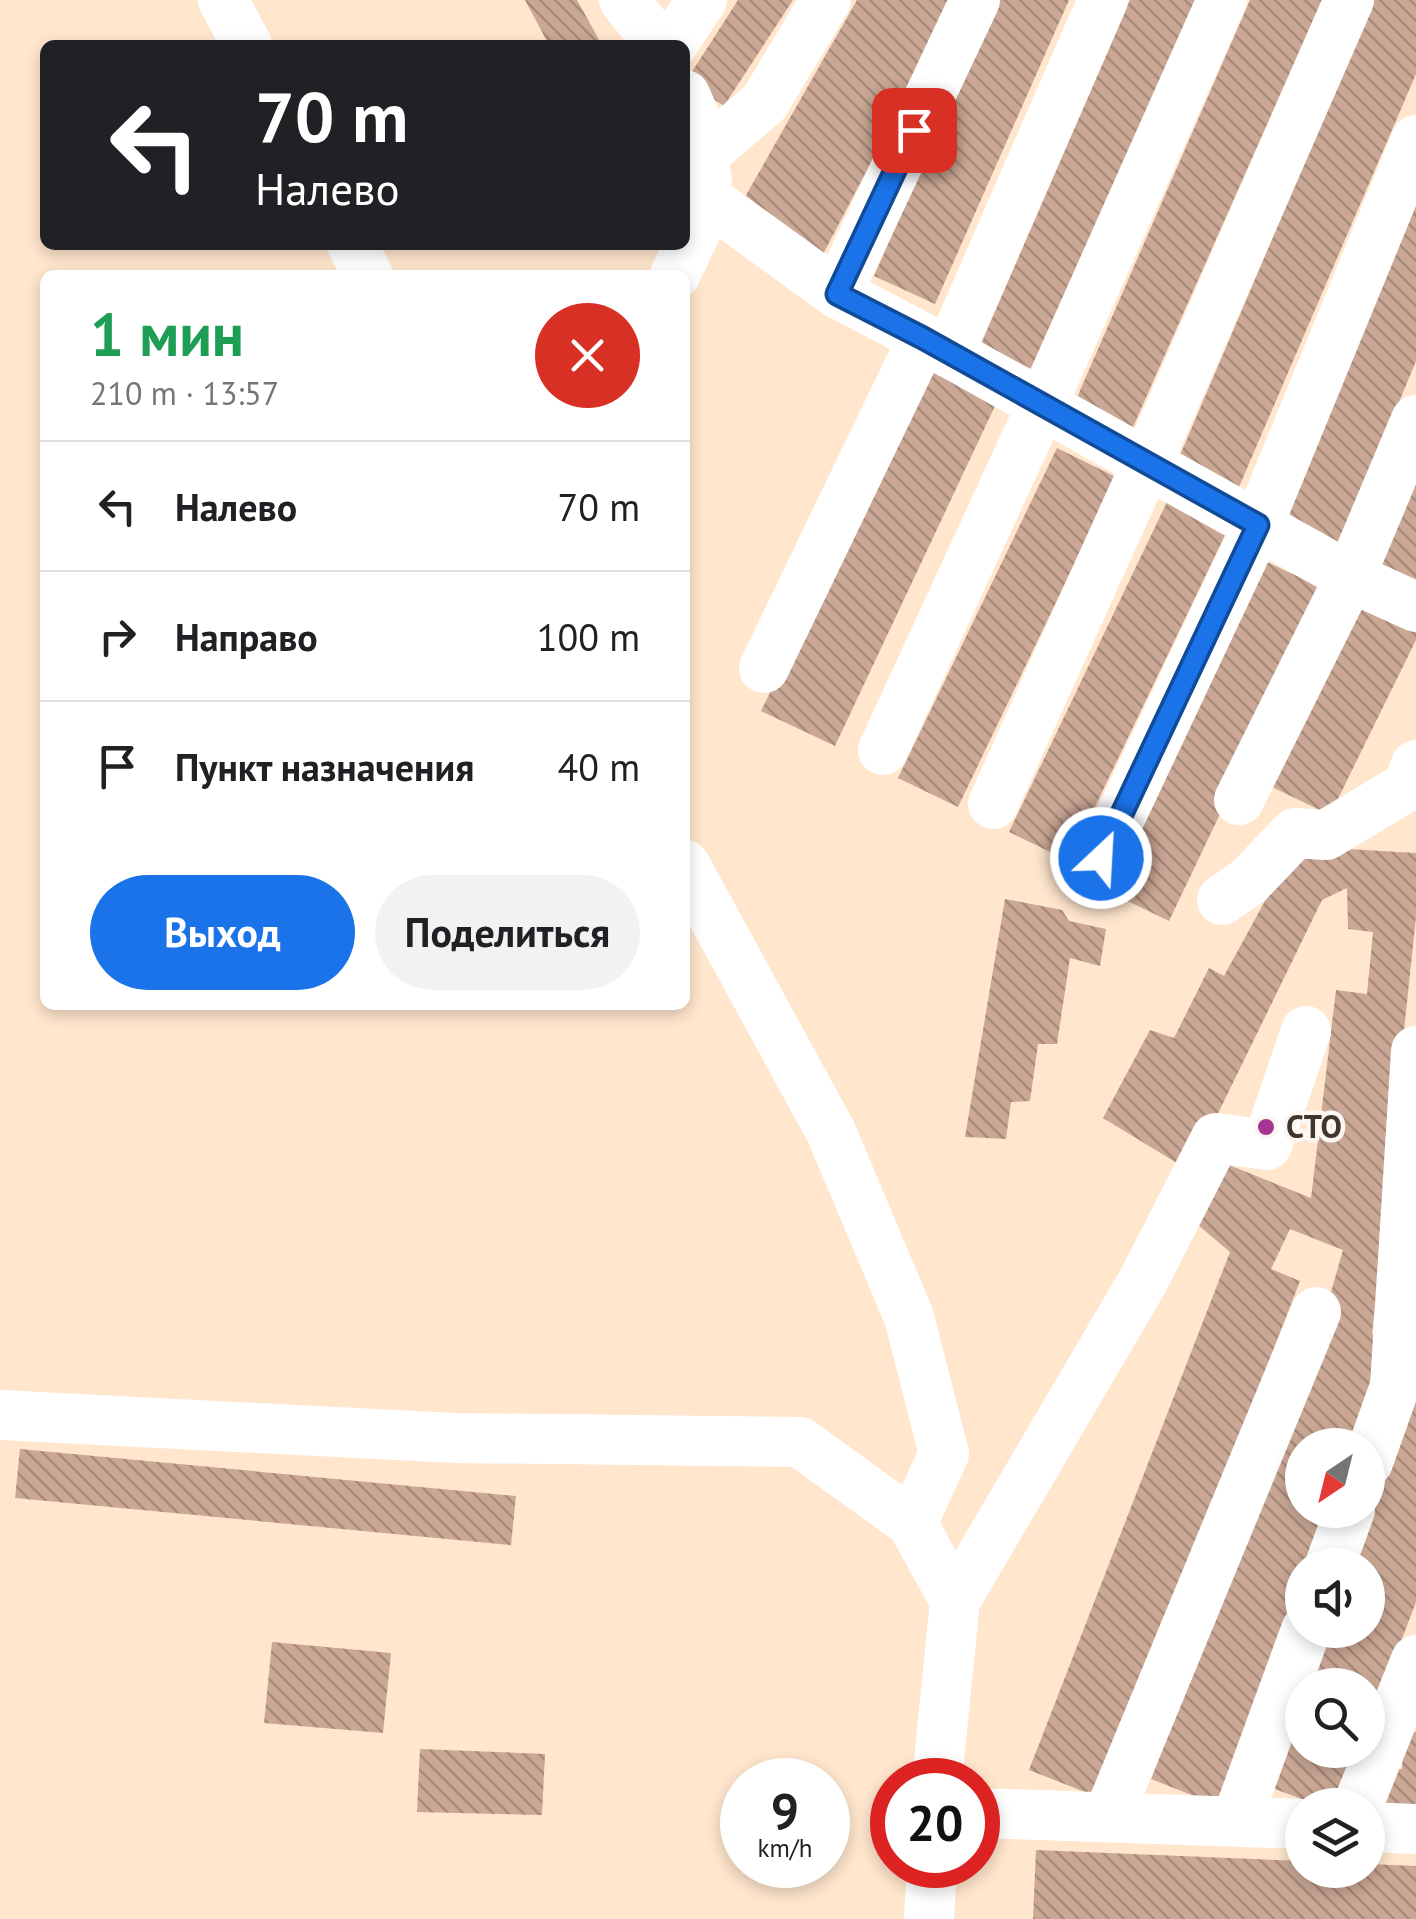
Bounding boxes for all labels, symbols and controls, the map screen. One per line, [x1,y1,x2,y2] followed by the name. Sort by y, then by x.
[255,71,408,161] text: 70 m
[90,80,220,210] icon: left
[872,88,957,173] pin
[887,103,942,158] icon: arrive
[255,159,400,217] text: Налево
[90,295,244,373] text: 1 мин
[535,303,640,408] button: close
[90,372,279,414] text: 210 m · 13:57
[90,479,145,534] icon: left
[175,482,297,531] text: Налево
[558,482,640,531] text: 70 m
[90,609,145,664] icon: right
[175,612,318,661] text: Направо
[537,612,640,661] text: 100 m
[90,739,145,794] icon: arrive
[175,742,474,791] text: Пункт назначения
[558,742,640,791] text: 40 m
[1049,806,1153,910] position arrow
[90,875,355,990] button: Выход
[375,875,640,990] button: Поделиться
[1286,1105,1342,1147] place label: СТО
[1255,1116,1277,1138] marker: СТО
[1285,1428,1385,1528] north arrow
[1285,1428,1385,1888] map controls
[1285,1548,1385,1648] button: sound
[1285,1668,1385,1768] button: search
[870,1758,1000,1888] speed limit sign: 20
[771,1778,799,1843] text: 9
[1285,1788,1385,1888] button: layers
[758,1832,812,1864] text: km/h

